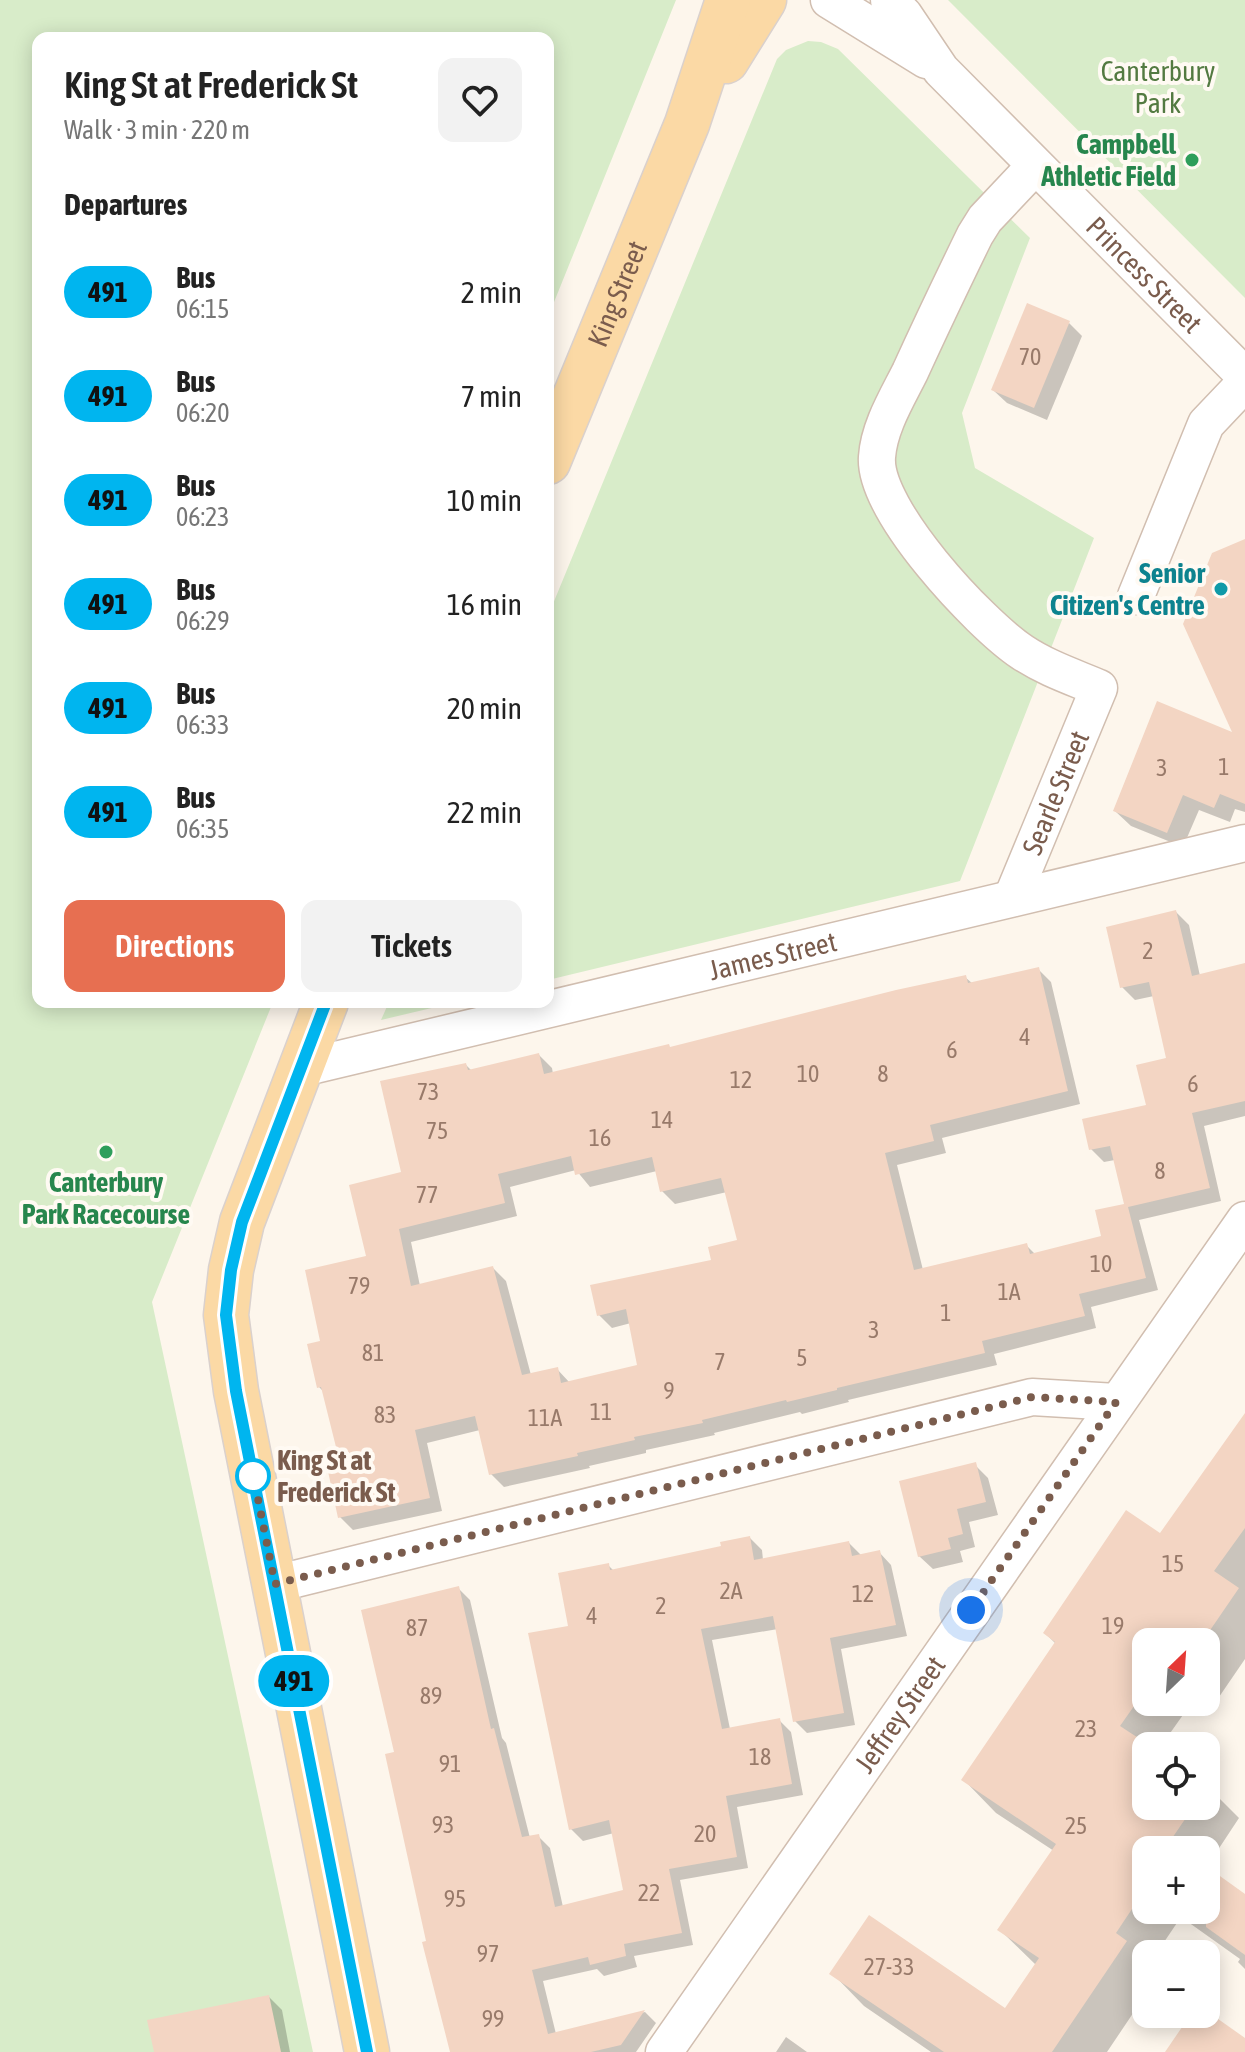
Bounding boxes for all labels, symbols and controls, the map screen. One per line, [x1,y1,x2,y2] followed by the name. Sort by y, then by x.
[1101,55,1215,119] park label: Canterbury Park
[438,58,522,142] button: heart
[64,63,358,106] text: King St at Frederick St
[64,115,250,145] text: Walk · 3 min · 220 m
[1040,128,1177,192] place label: Campbell Athletic Field
[1183,151,1201,169] marker: Campbell Athletic Field
[64,187,187,221] text: Departures
[1080,210,1209,339] street label: Princess Street
[581,236,653,351] street label: King Street
[176,260,215,294] text: Bus
[461,275,522,309] text: 2 min
[88,276,128,308] text: 491
[176,294,230,324] text: 06:15
[1019,343,1041,370] house number: 70
[176,364,215,398] text: Bus
[461,379,522,413] text: 7 min
[88,380,128,412] text: 491
[176,398,230,428] text: 06:20
[176,468,215,502] text: Bus
[447,483,522,517] text: 10 min
[88,484,128,516] text: 491
[176,502,230,532] text: 06:23
[1050,557,1206,621] place label: Senior Citizen's Centre
[176,572,215,606] text: Bus
[1212,580,1230,598] marker: Senior Citizen's Centre
[447,587,522,621] text: 16 min
[88,588,128,620] text: 491
[176,606,230,636] text: 06:29
[176,676,215,710] text: Bus
[447,691,522,725] text: 20 min
[88,692,128,724] text: 491
[176,710,230,740] text: 06:33
[1016,726,1095,859] street label: Searle Street
[1218,753,1230,780] house number: 1
[1156,754,1168,781] house number: 3
[176,780,215,814] text: Bus
[447,795,522,829] text: 22 min
[88,796,128,828] text: 491
[176,814,230,844] text: 06:35
[64,900,285,992] button: Directions
[301,900,522,992] button: Tickets
[706,925,840,986] street label: James Street
[1142,937,1154,964] house number: 2
[1019,1023,1031,1050] house number: 4
[946,1036,958,1063] house number: 6
[797,1060,819,1087] house number: 10
[877,1060,889,1087] house number: 8
[730,1066,752,1093] house number: 12
[1187,1070,1199,1097] house number: 6
[417,1078,439,1105] house number: 73
[651,1106,673,1133] house number: 14
[426,1117,448,1144] house number: 75
[589,1124,611,1151] house number: 16
[97,1143,115,1161] marker: Canterbury Park Racecourse
[1154,1157,1166,1184] house number: 8
[22,1166,190,1230] place label: Canterbury Park Racecourse
[416,1181,438,1208] house number: 77
[1090,1250,1112,1277] house number: 10
[348,1272,370,1299] house number: 79
[997,1278,1021,1305] house number: 1A
[940,1299,952,1326] house number: 1
[868,1316,880,1343] house number: 3
[362,1339,384,1366] house number: 81
[796,1344,808,1371] house number: 5
[714,1348,726,1375] house number: 7
[663,1377,675,1404] house number: 9
[590,1398,612,1425] house number: 11
[374,1401,396,1428] house number: 83
[528,1404,562,1431] house number: 11A
[277,1444,396,1508] place label: King St at Frederick St
[236,1459,270,1493] marker: King St at Frederick St
[1162,1550,1184,1577] house number: 15
[719,1577,743,1604] house number: 2A
[852,1580,874,1607] house number: 12
[951,1590,991,1630] your location
[655,1592,667,1619] house number: 2
[586,1602,598,1629] house number: 4
[1102,1612,1124,1639] house number: 19
[406,1614,428,1641] house number: 87
[1132,1628,1220,1716] north arrow
[1132,1628,1220,2028] map controls
[848,1650,951,1778] street label: Jeffrey Street
[248,1655,340,1707] line badge: 491
[274,1665,314,1697] text: 491
[420,1682,442,1709] house number: 89
[1075,1715,1097,1742] house number: 23
[1132,1732,1220,1820] button: locate
[749,1743,771,1770] house number: 18
[439,1750,461,1777] house number: 91
[432,1811,454,1838] house number: 93
[1065,1812,1087,1839] house number: 25
[694,1820,716,1847] house number: 20
[1132,1836,1220,1924] button: +
[638,1879,660,1906] house number: 22
[444,1885,466,1912] house number: 95
[477,1940,499,1967] house number: 97
[1132,1940,1220,2028] button: −
[863,1953,915,1980] house number: 27-33
[482,2005,504,2032] house number: 99

